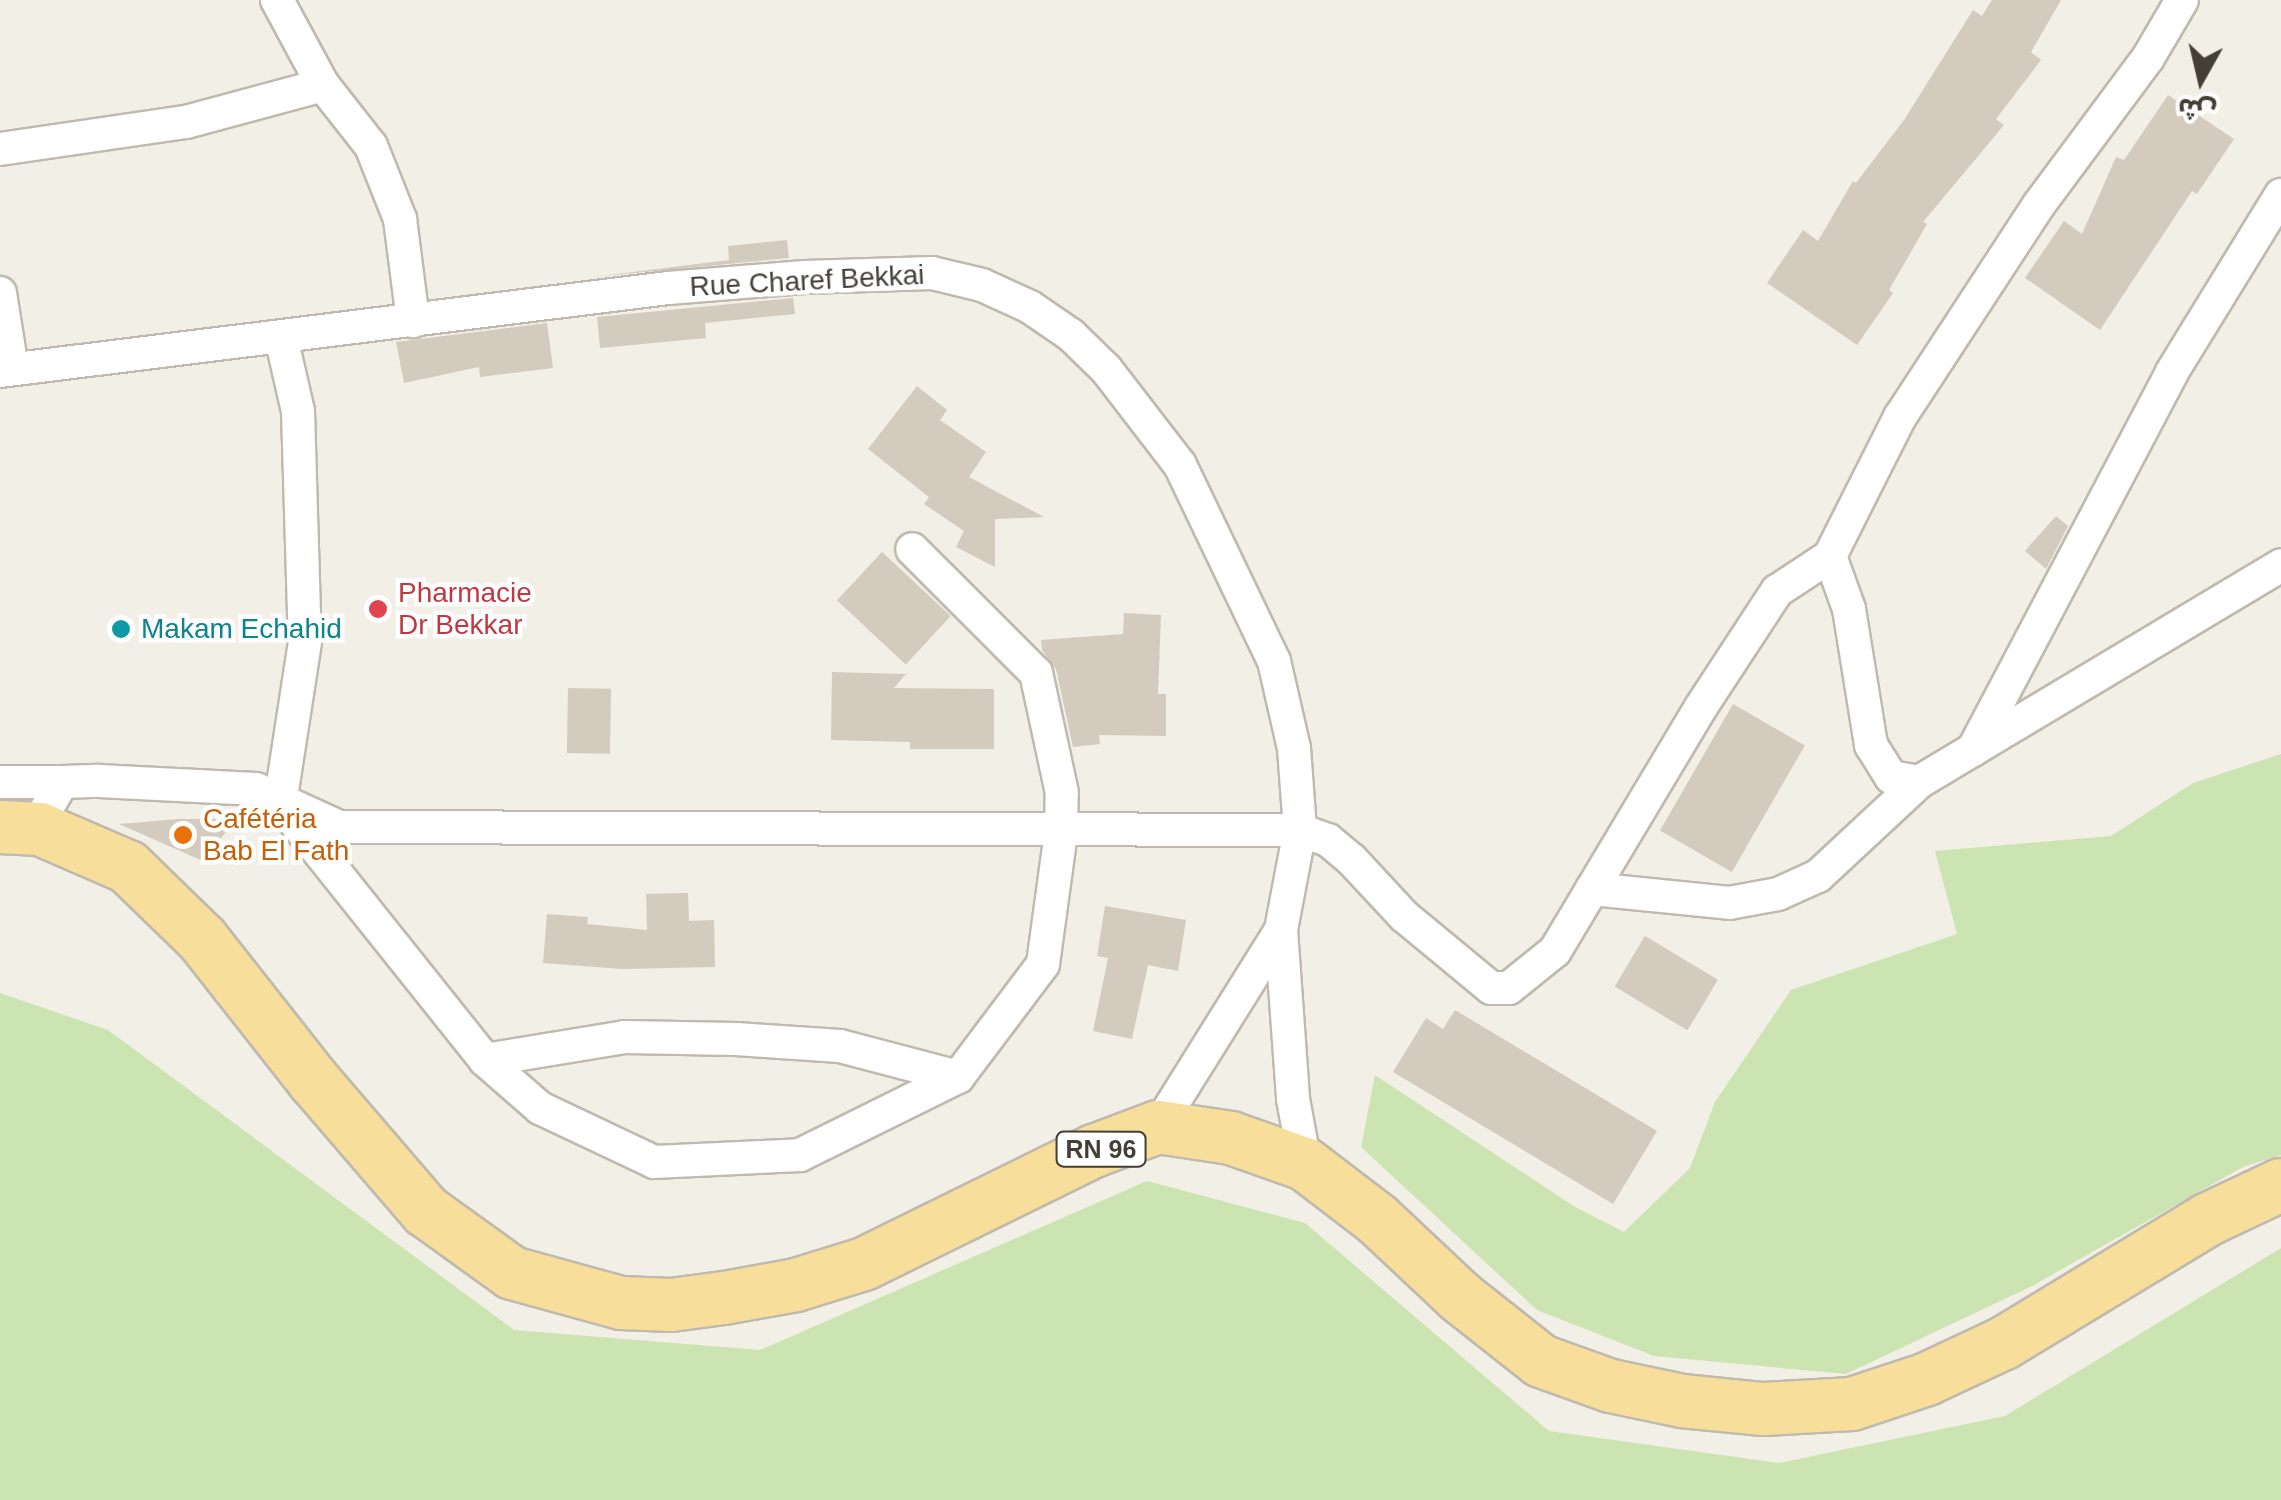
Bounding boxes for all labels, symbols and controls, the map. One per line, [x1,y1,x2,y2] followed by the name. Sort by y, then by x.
[2151,30,2251,130] north arrow
[2176,92,2218,128] text: ش
[689,258,925,304] street label: Rue Charef Bekkai
[398,576,532,642] place label: Pharmacie Dr Bekkar
[367,598,389,620] marker: Pharmacie Dr Bekkar
[141,612,342,646] place label: Makam Echahid
[110,618,132,640] marker: Makam Echahid
[203,802,349,868] place label: Cafétéria Bab El Fath
[172,824,194,846] marker: Cafétéria Bab El Fath
[1054,1129,1148,1169] road number: RN 96

